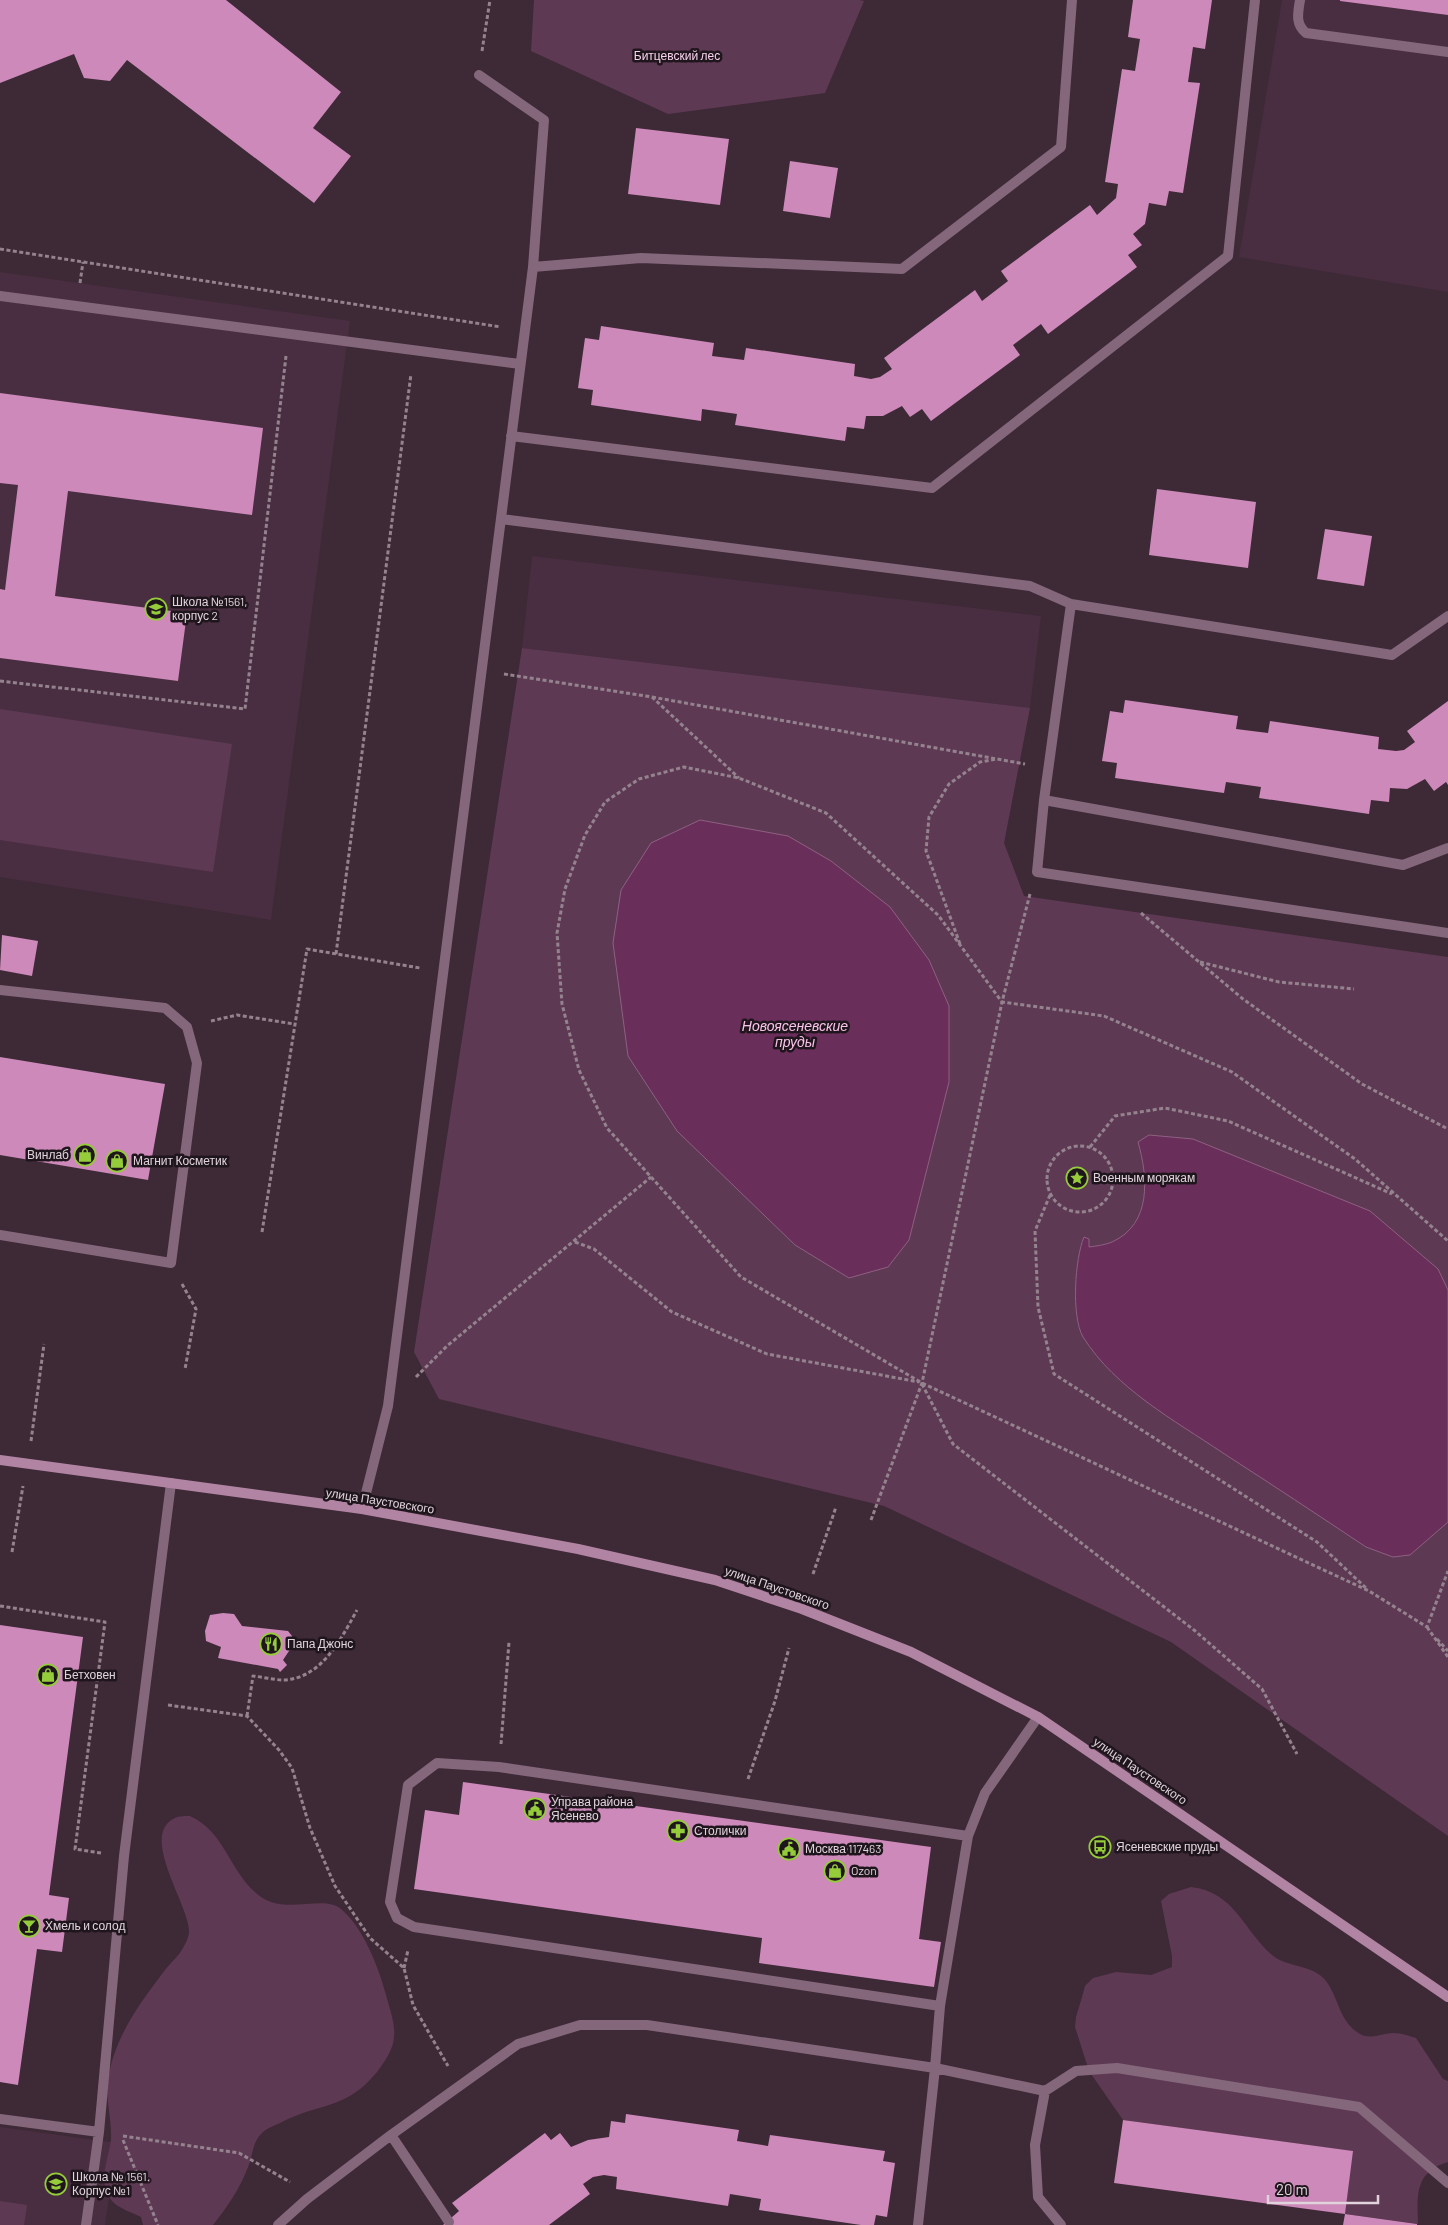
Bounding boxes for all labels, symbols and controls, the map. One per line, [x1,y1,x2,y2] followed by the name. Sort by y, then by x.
[634,48,720,63] park label: Битцевский лес
[172,594,247,623] place label: Школа №1561, корпус 2
[144,597,168,621] school or university icon: Школа №1561, корпус 2
[742,1017,848,1050] water label: Новоясеневские пруды
[73,1143,97,1167] shop icon: Винлаб
[27,1147,69,1161] place label: Винлаб
[105,1149,129,1173] shop icon: Магнит Косметик
[133,1153,228,1167] place label: Магнит Косметик
[1065,1166,1089,1190] place icon: Военным морякам
[1093,1170,1195,1185] place label: Военным морякам
[325,1485,436,1517] street label: улица Паустовского
[723,1563,832,1613] street label: улица Паустовского
[259,1632,283,1656] restaurant icon: Папа Джонс
[287,1636,353,1651] place label: Папа Джонс
[36,1663,60,1687] shop icon: Бетховен
[64,1667,116,1681] place label: Бетховен
[1091,1734,1190,1808] street label: улица Паустовского
[551,1794,634,1822] place label: Управа района Ясенево
[523,1797,547,1821] public building icon: Управа района Ясенево
[666,1819,690,1843] pharmacy icon: Столички
[694,1823,746,1837] place label: Столички
[1088,1835,1112,1859] bus stop icon: Ясеневские пруды
[777,1837,801,1861] public building icon: Москва 117463
[1116,1839,1218,1854] place label: Ясеневские пруды
[805,1841,881,1855] place label: Москва 117463
[823,1859,847,1883] shop icon: Ozon
[851,1863,877,1877] place label: Ozon
[17,1914,41,1938] bar icon: Хмель и солод
[45,1918,125,1933] place label: Хмель и солод
[72,2169,150,2198] place label: Школа № 1561. Корпус №1
[44,2172,68,2196] school or university icon: Школа № 1561. Корпус №1
[1268,2172,1378,2204] scale bar
[1276,2180,1308,2198] text: 20 m

